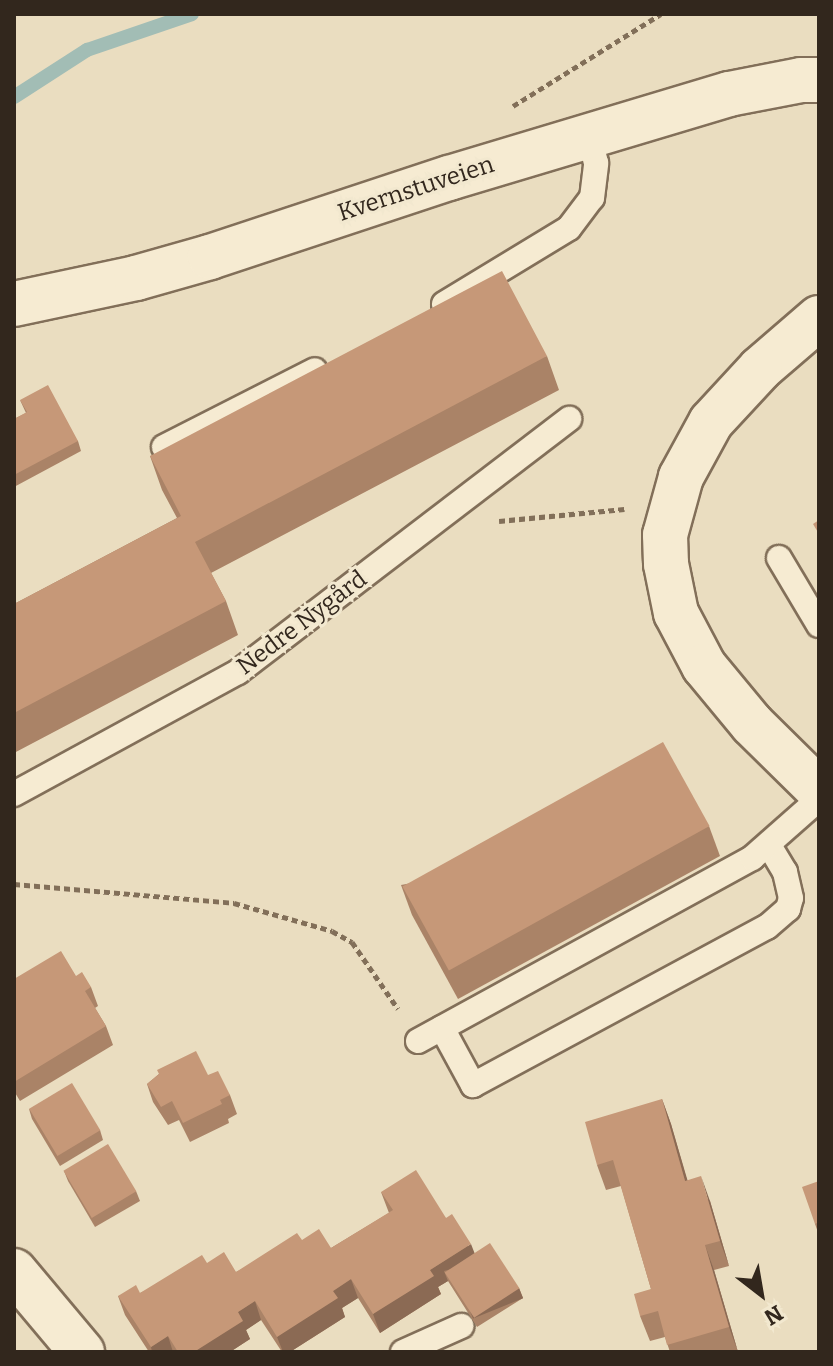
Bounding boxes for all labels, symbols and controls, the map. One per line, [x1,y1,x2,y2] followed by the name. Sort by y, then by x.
[334,150,498,228] street label: Kvernstuveien
[231,565,373,681] street label: Nedre Nygård
[721,1254,801,1334] north arrow
[759,1299,788,1331] text: N

